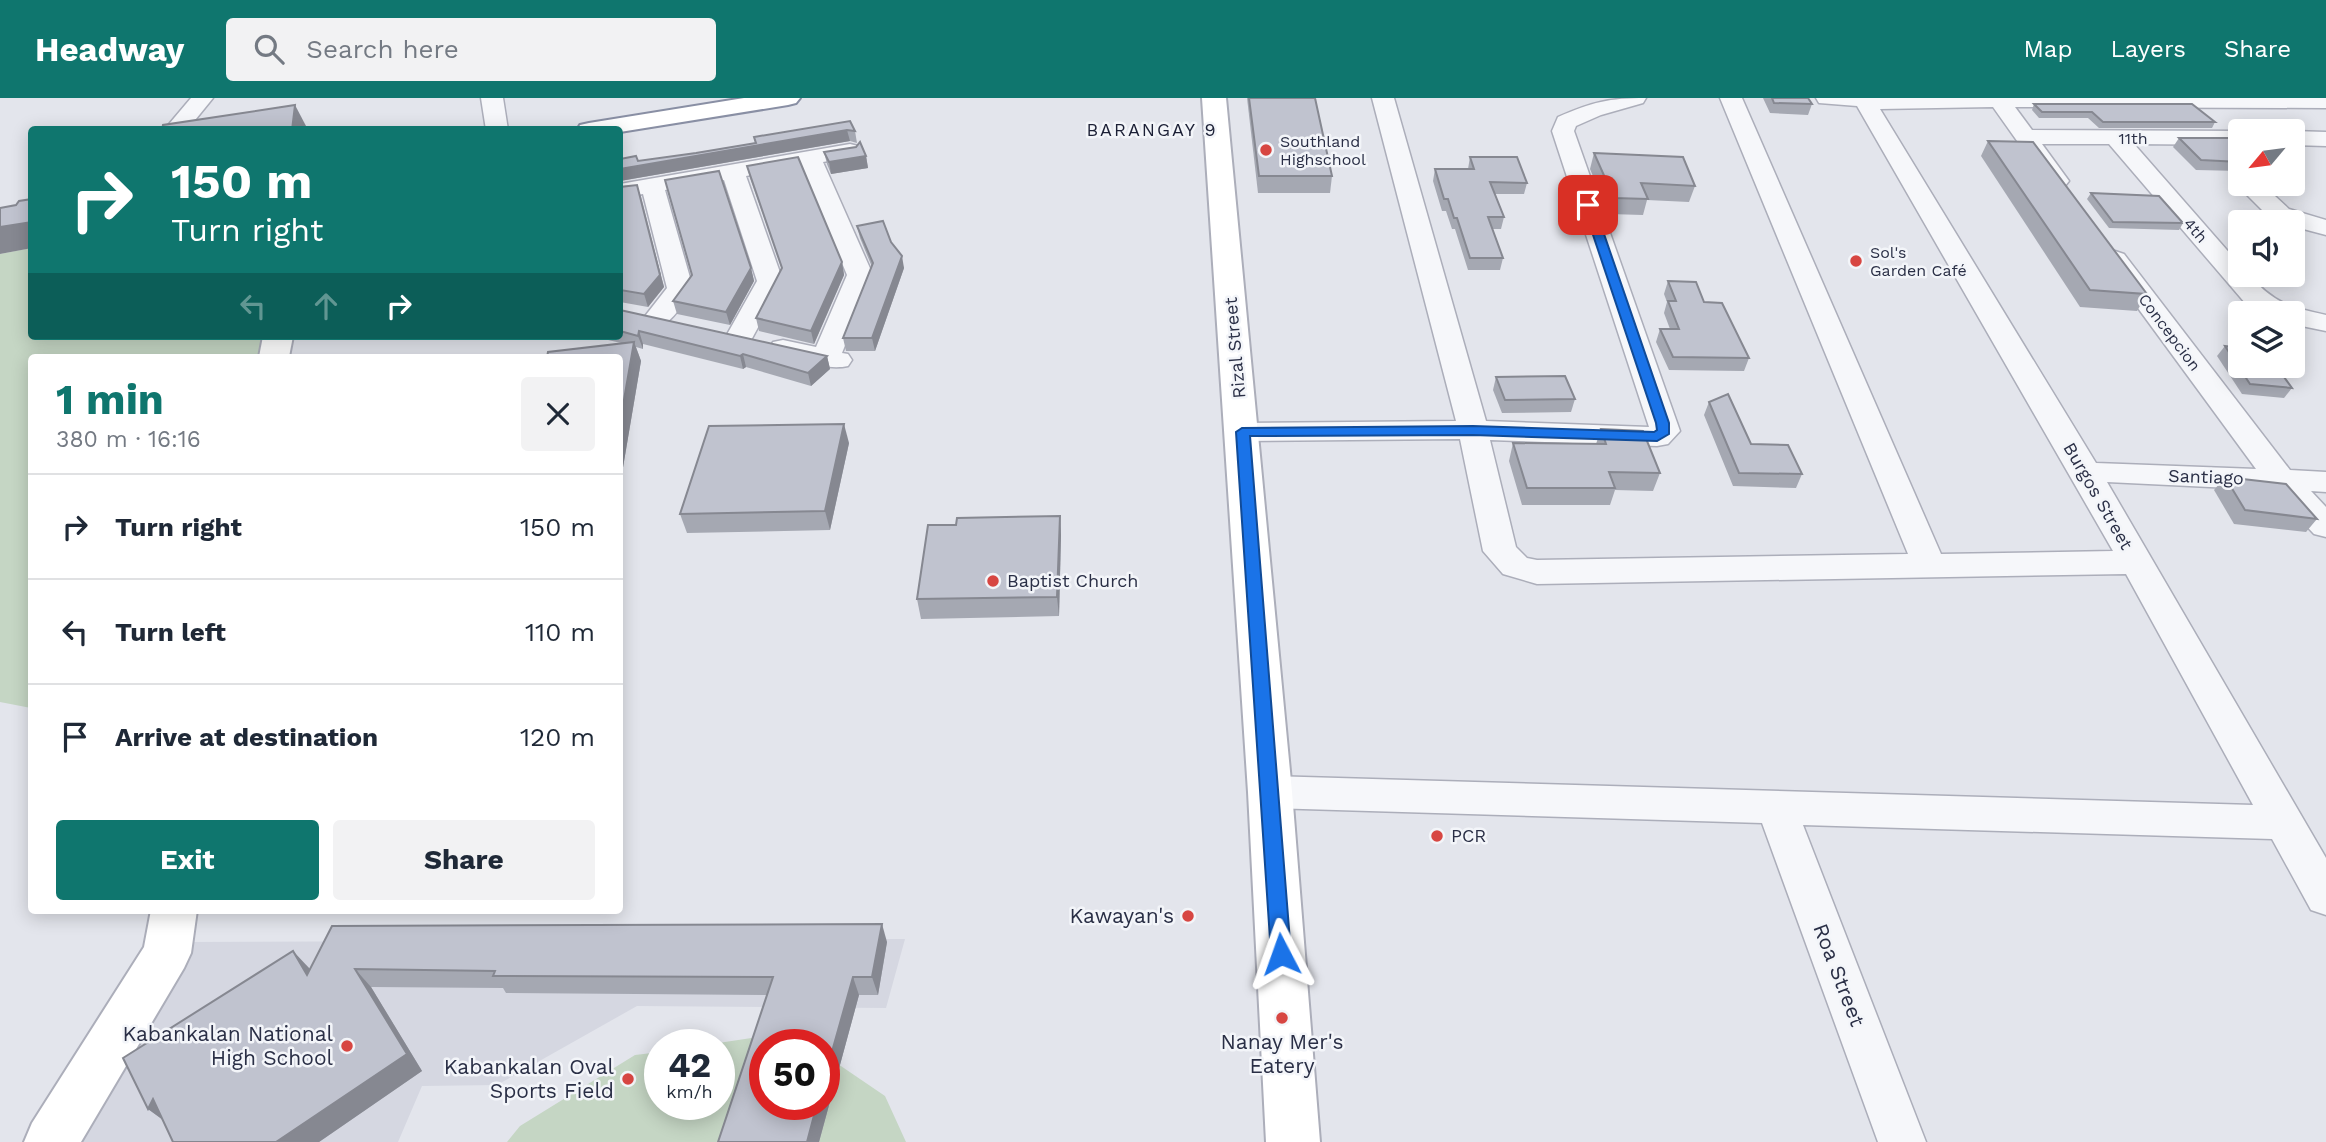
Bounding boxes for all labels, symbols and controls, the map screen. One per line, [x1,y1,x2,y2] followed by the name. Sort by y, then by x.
[226,18,716,81] search box
[35,30,184,69] text: Headway
[250,30,288,68] icon: search
[306,34,459,64] text: Search here
[2024,35,2072,63] text: Map
[2110,35,2186,63] text: Layers
[2224,35,2291,63] text: Share
[1086,119,1218,140] district label: BARANGAY 9
[2228,119,2305,196] north arrow
[2228,119,2305,378] map controls
[2118,129,2148,148] street label: 11th
[1280,132,1366,169] place label: Southland Highschool
[1258,142,1274,158] marker: Southland Highschool
[171,152,312,210] text: 150 m
[56,154,147,245] icon: right
[1558,175,1618,235] pin
[1569,186,1607,224] icon: arrive
[2228,210,2305,287] button: sound
[171,211,323,249] text: Turn right
[2180,214,2211,247] street label: 4th
[1870,243,1967,280] place label: Sol's Garden Café
[1848,253,1864,269] marker: Sol's Garden Café
[234,287,272,325] icon: left
[307,287,345,325] icon: ahead
[380,287,418,325] icon: right
[2134,290,2205,375] street label: Concepcion
[1220,296,1249,400] street label: Rizal Street
[2228,301,2305,378] button: layers
[56,375,164,424] text: 1 min
[521,377,595,451] button: close
[56,426,201,453] text: 380 m · 16:16
[2059,439,2138,553] street label: Burgos Street
[2168,465,2244,488] street label: Santiago
[56,508,94,546] icon: right
[115,512,242,542] text: Turn right
[520,512,595,542] text: 150 m
[1007,570,1138,591] place label: Baptist Church
[985,573,1001,589] marker: Baptist Church
[56,613,94,651] icon: left
[115,617,226,647] text: Turn left
[525,617,595,647] text: 110 m
[56,718,94,756] icon: arrive
[115,722,378,752] text: Arrive at destination
[520,722,595,752] text: 120 m
[56,820,319,900] button: Exit
[333,820,595,900] button: Share
[1451,825,1486,846] place label: PCR
[1429,828,1445,844] marker: PCR
[1070,903,1174,928] place label: Kawayan's
[1180,908,1196,924] marker: Kawayan's
[1244,917,1318,991] position arrow
[1808,920,1871,1030] street label: Roa Street
[1274,1010,1290,1026] marker: Nanay Mer's Eatery
[122,1021,334,1070] place label: Kabankalan National High School
[749,1029,840,1120] speed limit sign: 50
[1220,1029,1344,1078] place label: Nanay Mer's Eatery
[339,1038,355,1054] marker: Kabankalan National High School
[668,1044,711,1086] text: 42
[444,1054,615,1103] place label: Kabankalan Oval Sports Field
[620,1071,636,1087] marker: Kabankalan Oval Sports Field
[666,1081,713,1102] text: km/h

